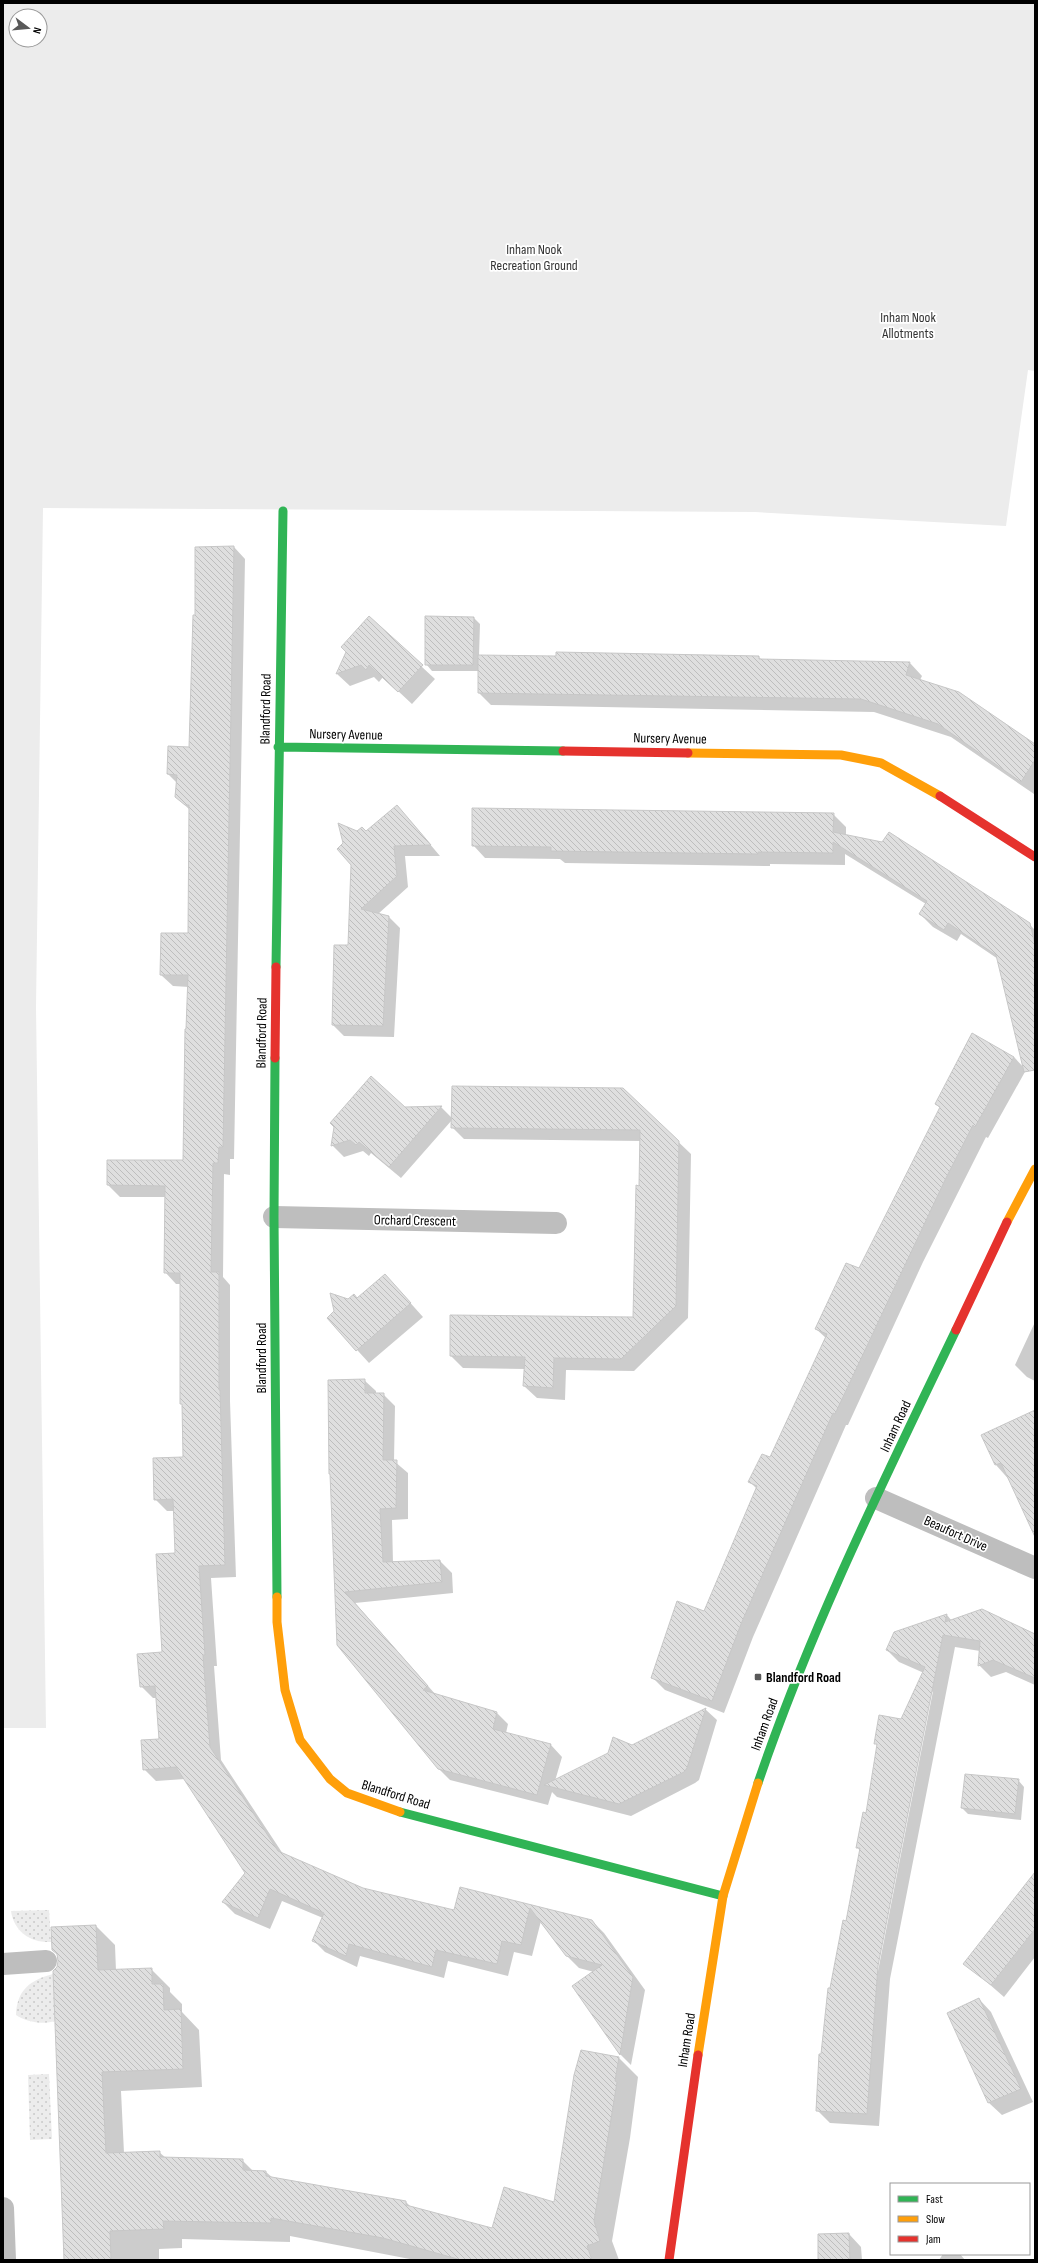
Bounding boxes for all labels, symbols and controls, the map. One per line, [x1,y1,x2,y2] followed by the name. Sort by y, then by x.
[8,8,48,48] north arrow
[30,26,44,35] text: N
[490,241,578,274] park label: Inham Nook Recreation Ground
[880,309,936,342] park label: Inham Nook Allotments
[256,673,275,745] street label: Blandford Road
[309,725,383,744] street label: Nursery Avenue
[633,729,707,748] street label: Nursery Avenue
[252,997,271,1069] street label: Blandford Road
[374,1211,456,1230] street label: Orchard Crescent
[253,1322,270,1393] street label: Blandford Road
[876,1398,915,1455] street label: Inham Road
[921,1512,990,1555] street label: Beaufort Drive
[766,1669,841,1686] place label: Blandford Road
[753,1672,763,1682] marker: Blandford Road
[747,1695,782,1753] street label: Inham Road
[360,1776,432,1813] street label: Blandford Road
[674,2012,699,2068] street label: Inham Road
[890,2183,1030,2255] legend
[926,2192,943,2207] text: Fast
[926,2212,945,2227] text: Slow
[925,2232,941,2247] text: Jam

